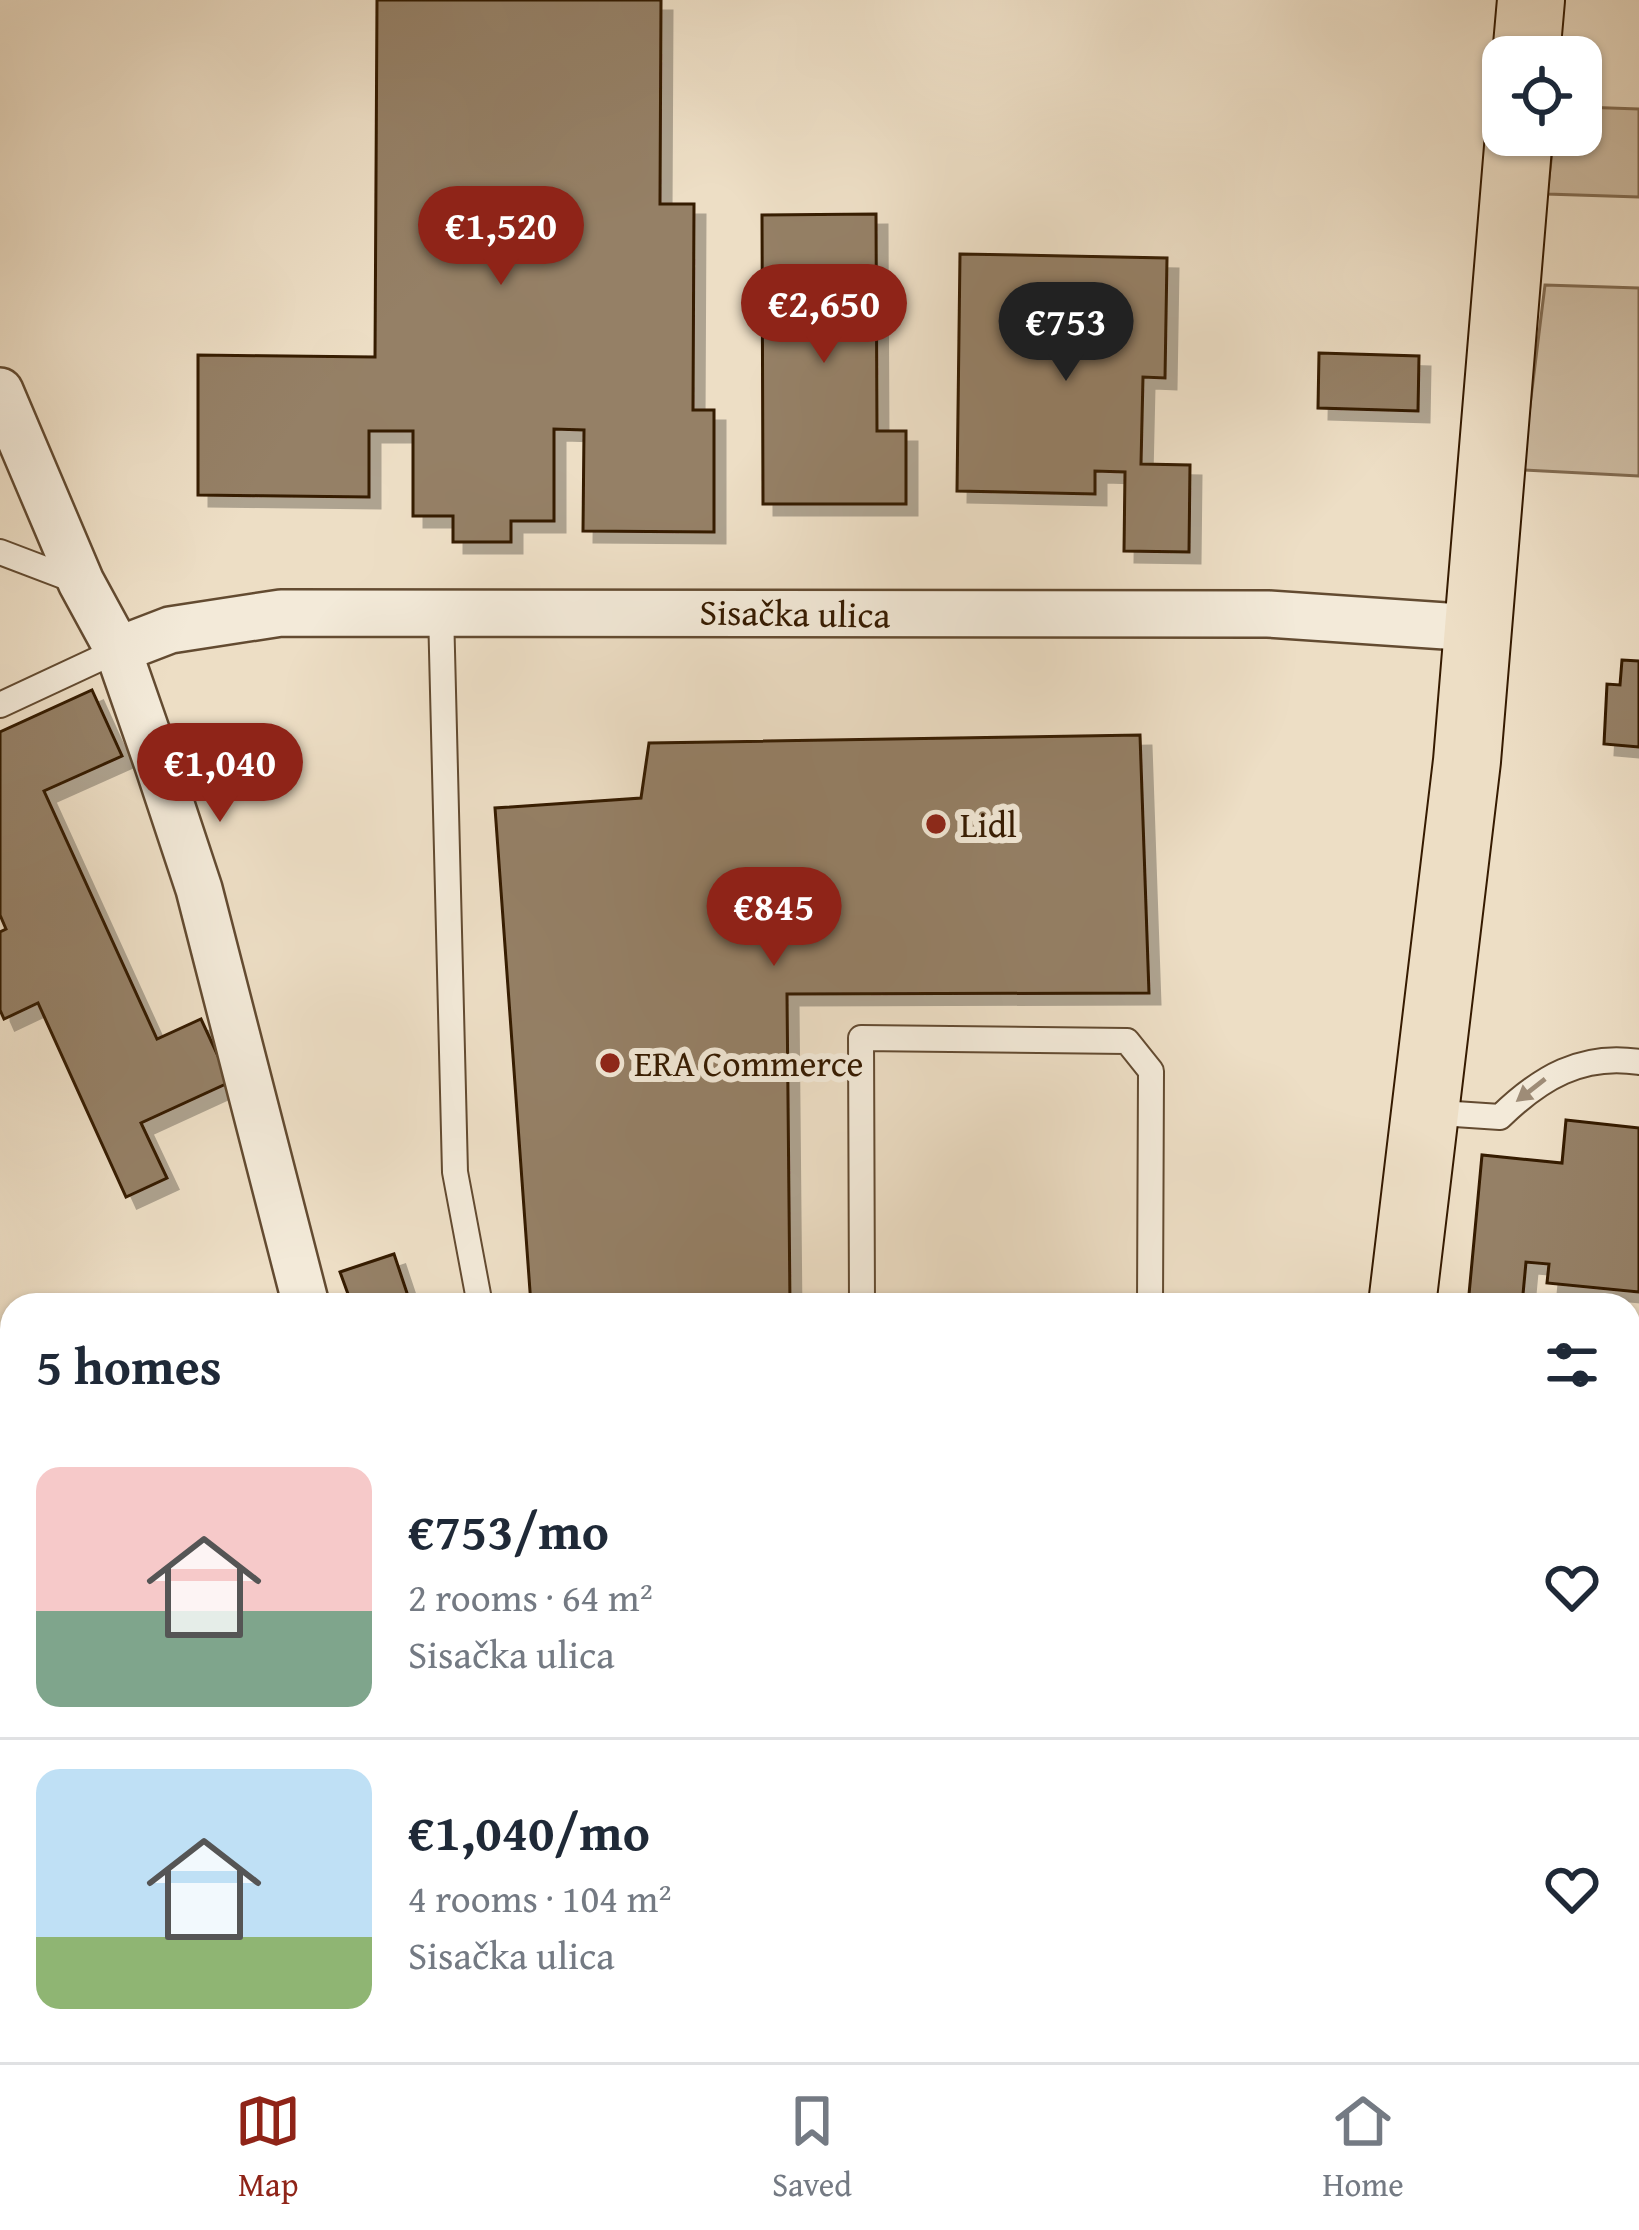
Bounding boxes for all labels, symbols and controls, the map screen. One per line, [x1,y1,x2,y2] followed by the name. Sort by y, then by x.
[1482,36,1602,156] map controls
[1482,36,1602,156] button: locate
[403,186,599,288] pin: €1,520
[445,196,557,253] text: €1,520
[726,264,922,366] pin: €2,650
[768,274,880,331] text: €2,650
[995,282,1137,384] pin: €753
[1026,292,1106,349] text: €753
[699,584,891,641] street label: Sisačka ulica
[122,723,318,825] pin: €1,040
[164,733,276,790] text: €1,040
[960,797,1017,850] place label: Lidl
[923,811,949,837] marker: Lidl
[703,867,845,969] pin: €845
[734,877,814,934] text: €845
[634,1036,863,1089] place label: ERA Commerce
[597,1050,623,1076] marker: ERA Commerce
[1515,1077,1546,1102] one-way arrow
[36,1328,222,1403] text: 5 homes
[1539,1332,1605,1398] icon: filters
[408,1493,609,1568] text: €753/mo
[132,1515,276,1659] icon: home
[1539,1554,1605,1620] icon: heart
[408,1568,653,1625] text: 2 rooms · 64 m²
[408,1625,615,1682] text: Sisačka ulica
[408,1794,650,1869] text: €1,040/mo
[132,1817,276,1961] icon: home
[1539,1856,1605,1922] icon: heart
[408,1869,672,1926] text: 4 rooms · 104 m²
[408,1926,615,1983] text: Sisačka ulica
[235,2088,301,2208] tab: Map
[772,2088,852,2208] tab: Saved
[1322,2088,1404,2208] tab: Home

